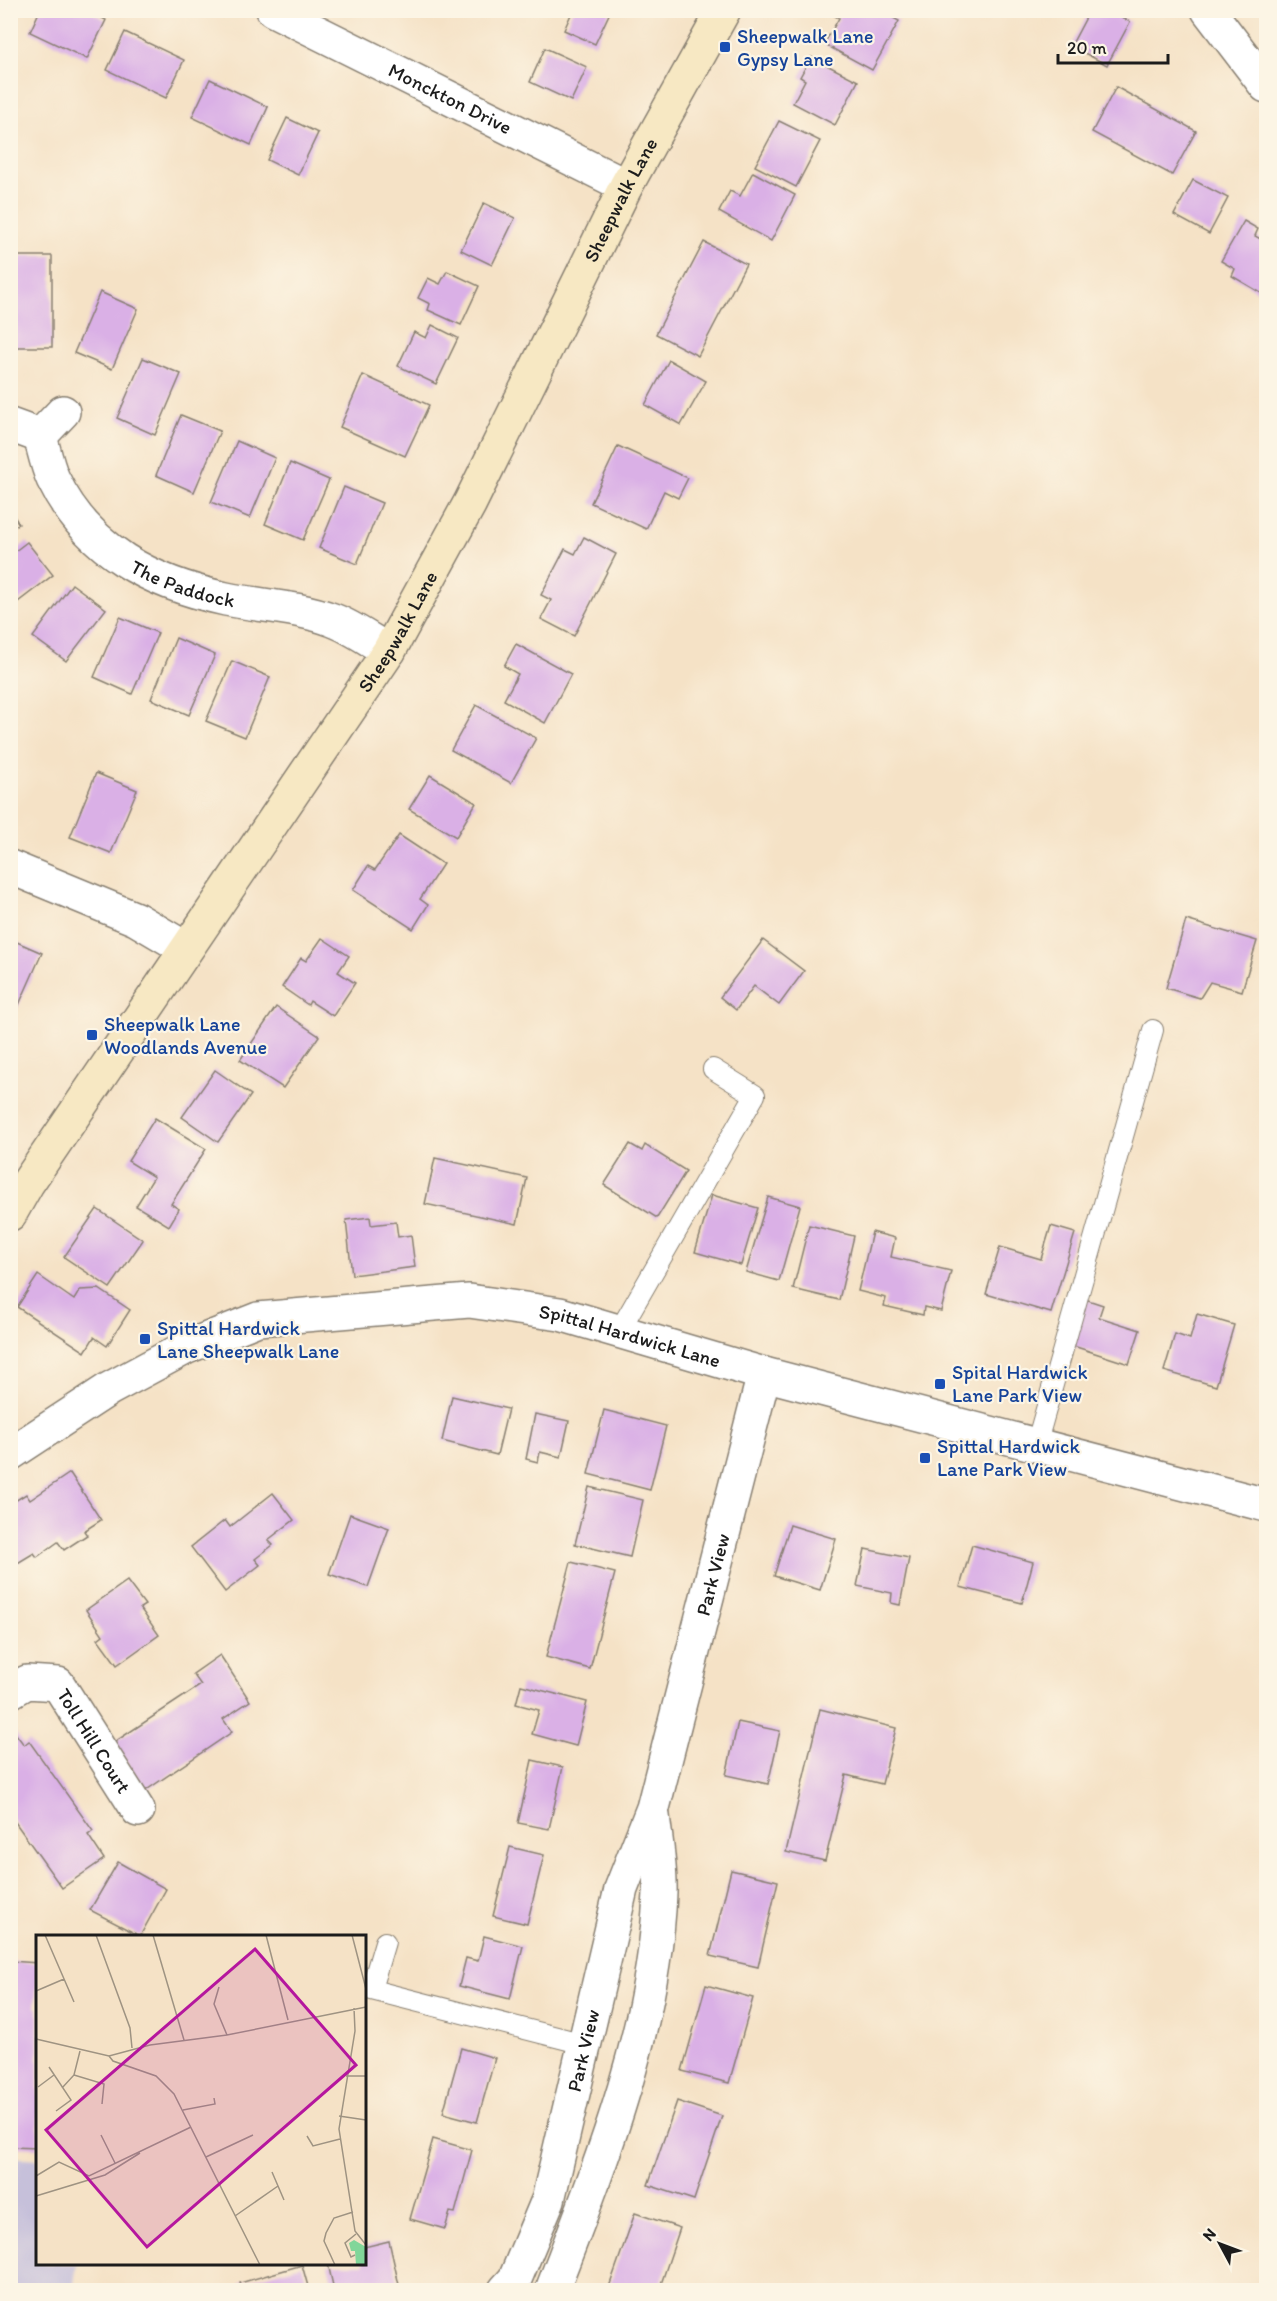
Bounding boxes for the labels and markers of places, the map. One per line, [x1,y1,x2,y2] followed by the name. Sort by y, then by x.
[737,24,874,71] place label: Sheepwalk Lane Gypsy Lane
[718,40,732,54] marker: Sheepwalk Lane Gypsy Lane
[104,1012,267,1059] place label: Sheepwalk Lane Woodlands Avenue
[85,1028,99,1042] marker: Sheepwalk Lane Woodlands Avenue
[157,1316,339,1363] place label: Spittal Hardwick Lane Sheepwalk Lane
[138,1332,152,1346] marker: Spittal Hardwick Lane Sheepwalk Lane
[952,1360,1088,1407] place label: Spital Hardwick Lane Park View
[933,1377,947,1391] marker: Spital Hardwick Lane Park View
[937,1434,1080,1481] place label: Spittal Hardwick Lane Park View
[918,1451,932,1465] marker: Spittal Hardwick Lane Park View

